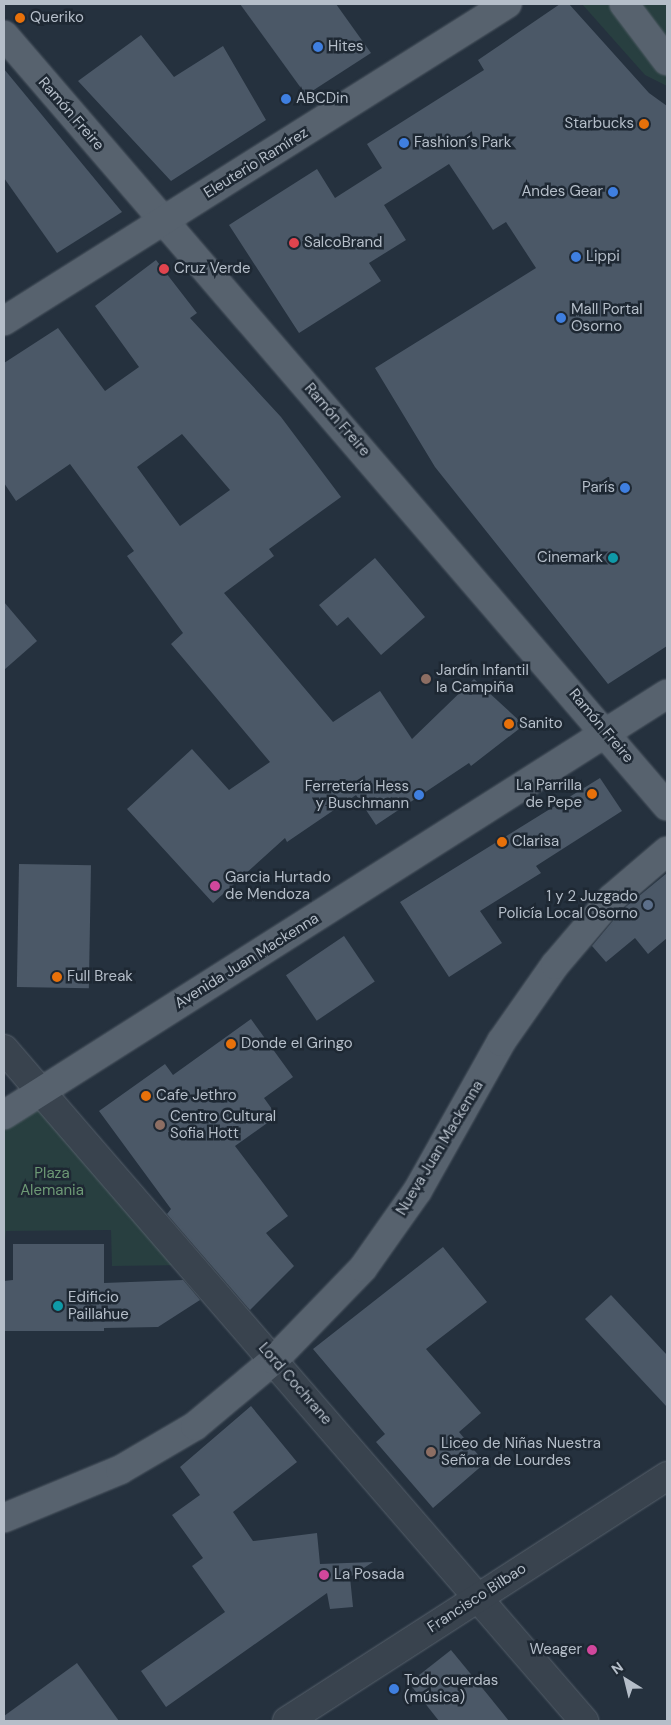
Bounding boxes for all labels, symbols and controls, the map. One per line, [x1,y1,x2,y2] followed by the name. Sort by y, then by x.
[30,9,84,27] place label: Queriko
[14,12,26,24] marker: Queriko
[328,38,364,56] place label: Hites
[312,41,324,53] marker: Hites
[34,74,108,154] street label: Ramón Freire
[296,90,348,108] place label: ABCDin
[280,93,292,105] marker: ABCDin
[564,115,634,133] place label: Starbucks
[638,118,650,130] marker: Starbucks
[201,124,311,202] street label: Eleuterio Ramírez
[414,134,511,152] place label: Fashion´s Park
[398,137,410,149] marker: Fashion´s Park
[521,183,603,201] place label: Andes Gear
[607,186,619,198] marker: Andes Gear
[304,234,382,252] place label: SalcoBrand
[288,237,300,249] marker: SalcoBrand
[586,248,620,266] place label: Lippi
[570,251,582,263] marker: Lippi
[174,260,251,278] place label: Cruz Verde
[158,263,170,275] marker: Cruz Verde
[571,300,643,335] place label: Mall Portal Osorno
[555,312,567,324] marker: Mall Portal Osorno
[300,380,374,460] street label: Ramón Freire
[582,479,615,497] place label: París
[619,482,631,494] marker: París
[537,549,603,567] place label: Cinemark
[607,552,619,564] marker: Cinemark
[436,661,529,696] place label: Jardín Infantil la Campiña
[420,673,432,685] marker: Jardín Infantil la Campiña
[565,685,637,767] street label: Ramón Freire
[519,715,563,733] place label: Sanito
[503,718,515,730] marker: Sanito
[516,776,582,811] place label: La Parrilla de Pepe
[305,777,409,812] place label: Ferretería Hess y Buschmann
[586,788,598,800] marker: La Parrilla de Pepe
[413,789,425,801] marker: Ferretería Hess y Buschmann
[512,833,559,851] place label: Clarisa
[496,836,508,848] marker: Clarisa
[225,868,331,903] place label: Garcia Hurtado de Mendoza
[209,880,221,892] marker: Garcia Hurtado de Mendoza
[498,887,638,922] place label: 1 y 2 Juzgado Policía Local Osorno
[642,899,654,911] marker: 1 y 2 Juzgado Policía Local Osorno
[172,909,322,1013] street label: Avenida Juan Mackenna
[67,968,133,986] place label: Full Break
[51,971,63,983] marker: Full Break
[241,1035,353,1053] place label: Donde el Gringo
[225,1038,237,1050] marker: Donde el Gringo
[393,1077,487,1219] street label: Nueva Juan Mackenna
[156,1087,237,1105] place label: Cafe Jethro
[140,1090,152,1102] marker: Cafe Jethro
[170,1107,276,1142] place label: Centro Cultural Sofia Hott
[154,1119,166,1131] marker: Centro Cultural Sofia Hott
[20,1164,84,1199] park label: Plaza Alemania
[68,1288,129,1323] place label: Edificio Paillahue
[52,1300,64,1312] marker: Edificio Paillahue
[254,1339,336,1429] street label: Lord Cochrane
[441,1434,601,1469] place label: Liceo de Niñas Nuestra Señora de Lourdes
[425,1446,437,1458] marker: Liceo de Niñas Nuestra Señora de Lourdes
[424,1559,530,1637] street label: Francisco Bilbao
[334,1566,404,1584] place label: La Posada
[318,1569,330,1581] marker: La Posada
[529,1641,582,1659] place label: Weager
[586,1644,598,1656] marker: Weager
[601,1655,651,1705] north arrow
[608,1658,627,1678] text: N
[404,1671,498,1706] place label: Todo cuerdas (música)
[388,1683,400,1695] marker: Todo cuerdas (música)

